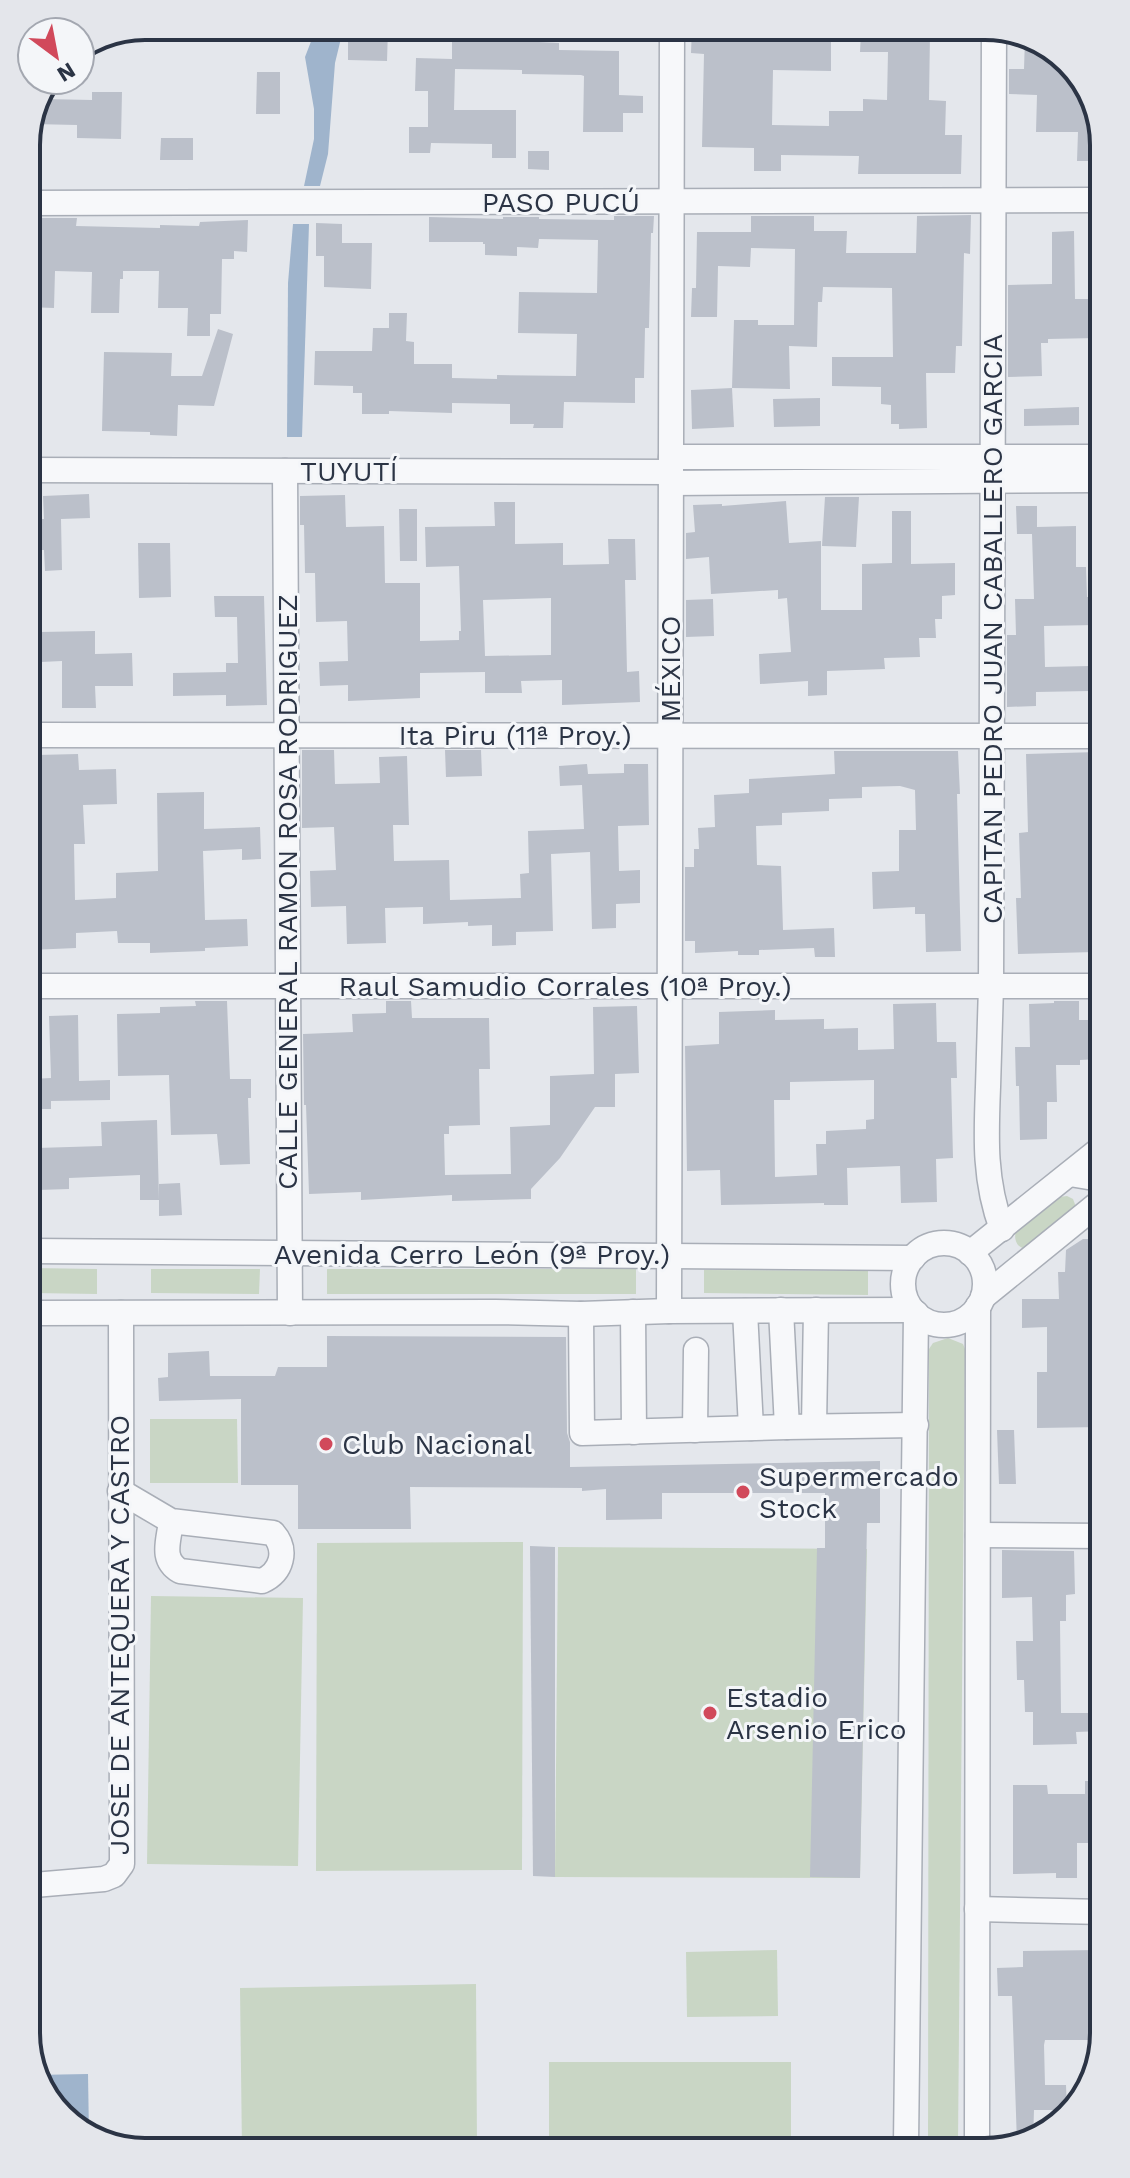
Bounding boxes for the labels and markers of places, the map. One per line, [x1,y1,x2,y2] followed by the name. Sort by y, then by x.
[342,1428,532,1461] place label: Club Nacional
[317,1435,335,1453] marker: Club Nacional
[759,1460,959,1525] place label: Supermercado Stock
[734,1483,752,1501] marker: Supermercado Stock
[726,1681,907,1746] place label: Estadio Arsenio Erico
[701,1704,719,1722] marker: Estadio Arsenio Erico

